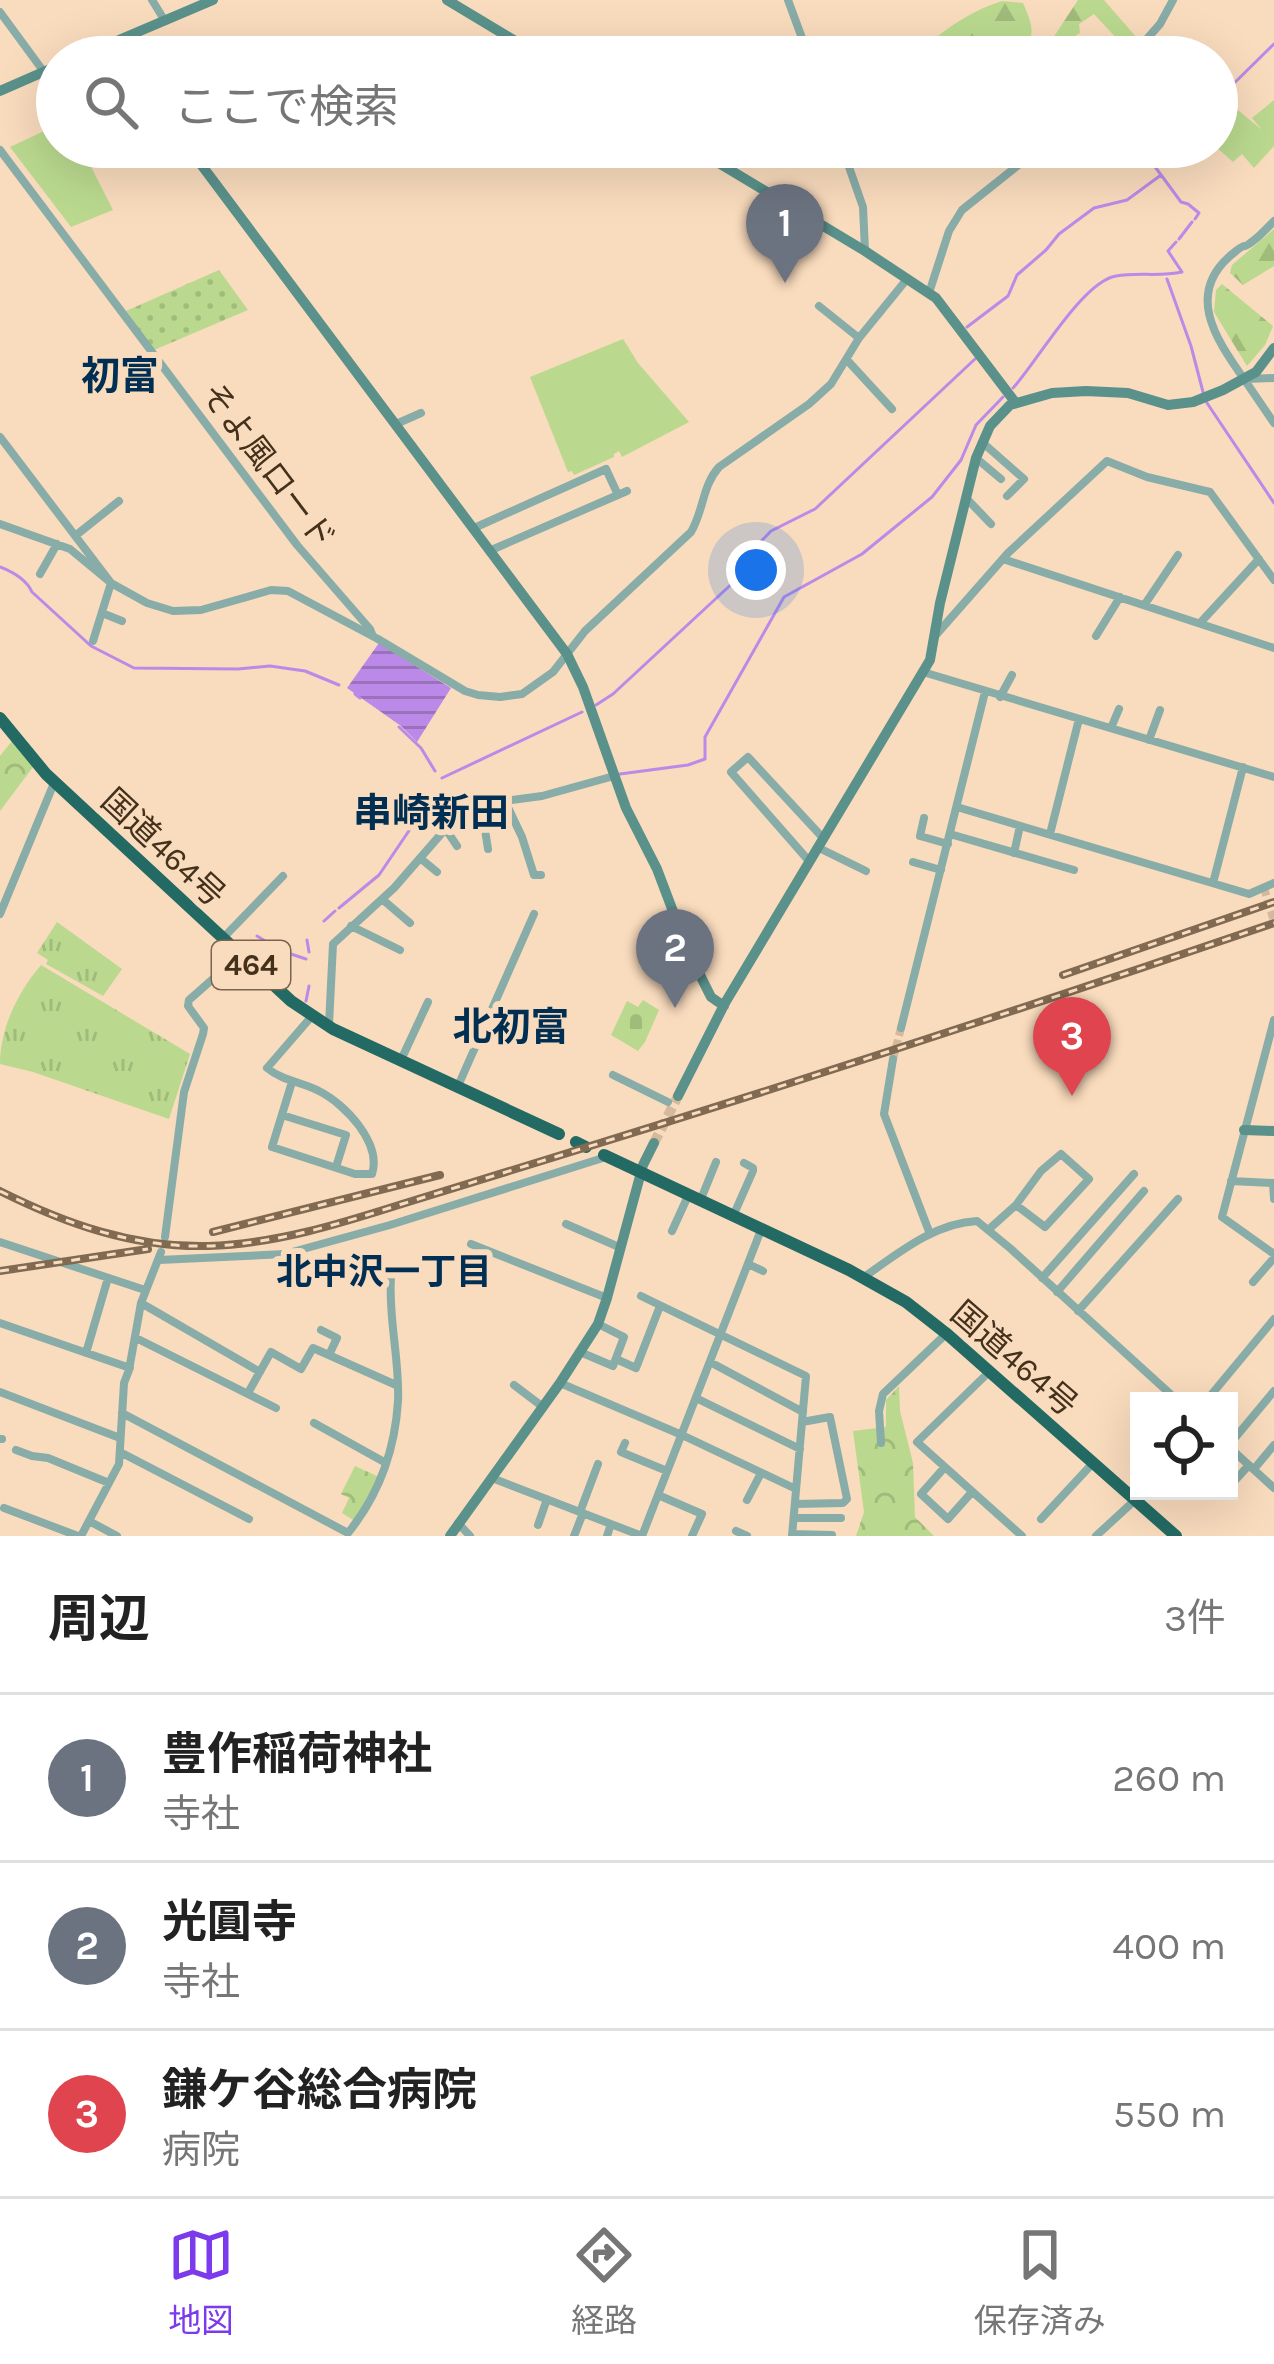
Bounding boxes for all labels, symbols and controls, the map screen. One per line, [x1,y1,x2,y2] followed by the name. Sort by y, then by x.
[36,36,1238,168] search box
[78,69,144,135] icon: search
[174,81,399,133] text: ここで検索
[746,184,824,283] pin: 1
[81,353,159,399] district label: 初富
[193,375,343,556] street label: そよ風ロード
[726,540,786,600] your location
[94,781,233,914] street label: 国道464号
[353,790,509,836] district label: 串崎新田
[636,909,714,1008] pin: 2
[212,941,290,989] road number: 464
[1033,997,1111,1096] pin: 3
[452,1004,570,1050] district label: 北初富
[276,1251,492,1293] district label: 北中沢一丁目
[943,1294,1085,1424] street label: 国道464号
[1130,1392,1238,1500] map controls
[1130,1392,1238,1500] button: locate
[48,1589,150,1649] text: 周辺
[1164,1595,1226,1641] text: 3件
[162,1728,432,1780] text: 豊作稲荷神社
[80,1755,94,1801] text: 1
[1112,1755,1226,1801] text: 260 m
[162,1791,240,1837] text: 寺社
[162,1896,297,1948] text: 光圓寺
[75,1923,99,1969] text: 2
[1112,1923,1226,1969] text: 400 m
[162,1959,240,2005] text: 寺社
[162,2064,477,2116] text: 鎌ケ谷総合病院
[75,2091,99,2137] text: 3
[1113,2091,1226,2137] text: 550 m
[162,2127,240,2173] text: 病院
[168,2222,234,2342] tab: 地図
[571,2222,637,2342] tab: 経路
[974,2222,1106,2342] tab: 保存済み

